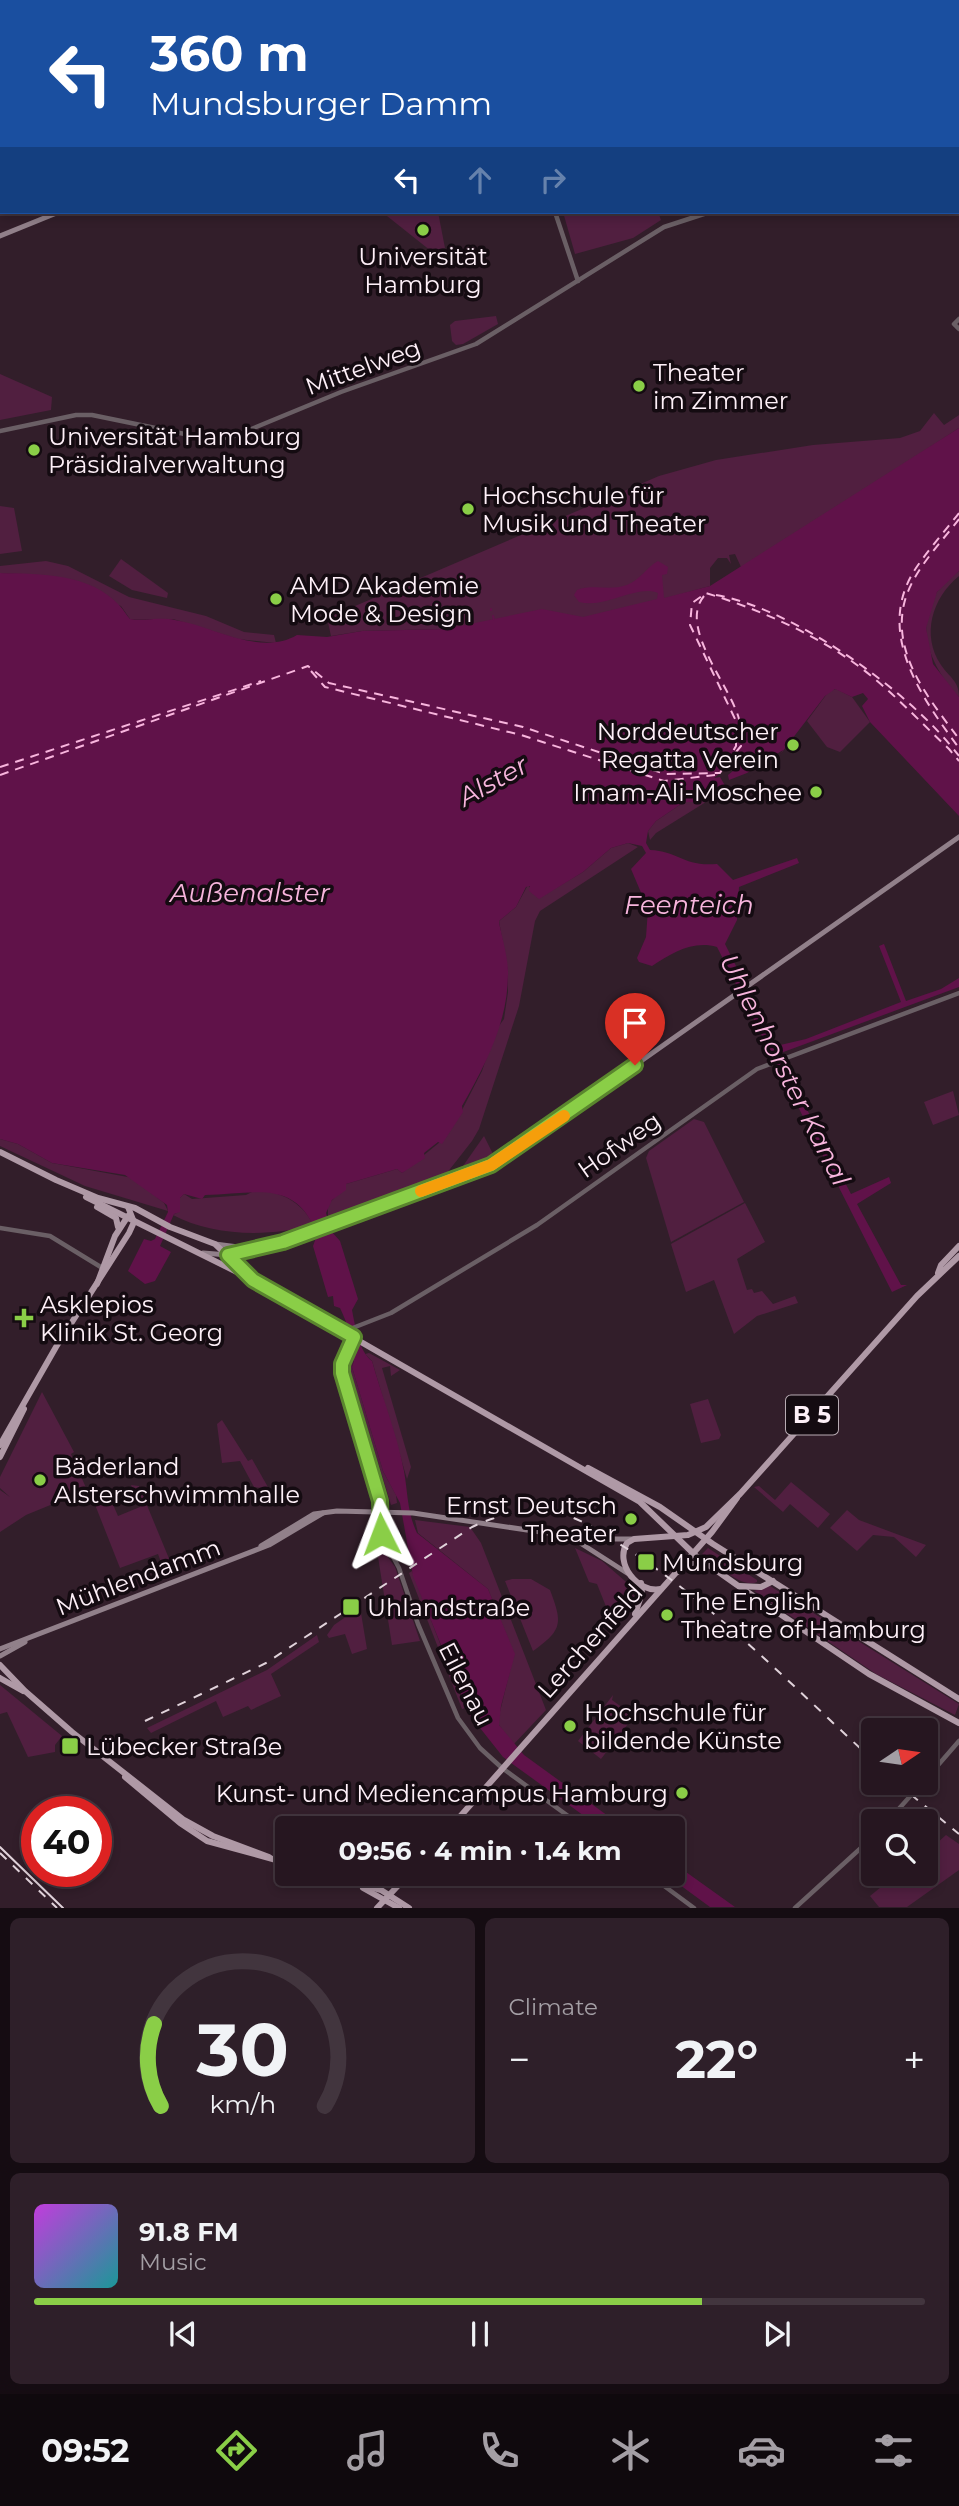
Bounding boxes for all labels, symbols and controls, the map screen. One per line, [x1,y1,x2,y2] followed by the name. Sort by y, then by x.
[150,24,309,83] text: 360 m
[35,28,126,119] icon: left
[150,84,492,123] text: Mundsburger Damm
[388,161,426,199] icon: left
[461,161,499,199] icon: ahead
[534,161,572,199] icon: right
[415,222,431,238] marker: Universität Hamburg
[358,242,488,299] place label: Universität Hamburg
[301,333,425,401] street label: Mittelweg
[653,358,788,415] place label: Theater im Zimmer
[631,378,647,394] marker: Theater im Zimmer
[48,422,301,479] place label: Universität Hamburg Präsidialverwaltung
[26,442,42,458] marker: Universität Hamburg Präsidialverwaltung
[482,481,706,538] place label: Hochschule für Musik und Theater
[460,501,476,517] marker: Hochschule für Musik und Theater
[290,571,479,628] place label: AMD Akademie Mode & Design
[268,591,284,607] marker: AMD Akademie Mode & Design
[597,717,779,774] place label: Norddeutscher Regatta Verein
[785,737,801,753] marker: Norddeutscher Regatta Verein
[451,749,534,814] water label: Alster
[573,778,802,807] place label: Imam-Ali-Moschee
[808,784,824,800] marker: Imam-Ali-Moschee
[168,877,331,909] water label: Außenalster
[624,889,754,921] water label: Feenteich
[713,949,857,1191] water label: Uhlenhorster Kanal
[605,993,665,1065] pin
[616,1004,654,1042] icon: arrive
[572,1106,666,1184] street label: Hofweg
[40,1290,223,1347] place label: Asklepios Klinik St. Georg
[14,1308,34,1328] marker: Asklepios Klinik St. Georg
[786,1396,838,1434] road number: B 5
[54,1452,300,1509] place label: Bäderland Alsterschwimmhalle
[32,1472,48,1488] marker: Bäderland Alsterschwimmhalle
[446,1491,617,1548] place label: Ernst Deutsch Theater
[344,1497,418,1571] position arrow
[623,1511,639,1527] marker: Ernst Deutsch Theater
[52,1532,224,1622] street label: Mühlendamm
[662,1548,803,1577] place label: Mundsburg
[636,1552,656,1572] marker: Mundsburg
[531,1578,649,1704] street label: Lerchenfeld
[681,1587,926,1644] place label: The English Theatre of Hamburg
[367,1593,530,1622] place label: Uhlandstraße
[341,1597,361,1617] marker: Uhlandstraße
[659,1607,675,1623] marker: The English Theatre of Hamburg
[433,1637,499,1731] street label: Eilenau
[584,1698,782,1755] place label: Hochschule für bildende Künste
[562,1718,578,1734] marker: Hochschule für bildende Künste
[861,1718,938,1796] north arrow
[861,1718,938,1886] map controls
[86,1732,282,1761] place label: Lübecker Straße
[60,1736,80,1756] marker: Lübecker Straße
[216,1779,668,1808] place label: Kunst- und Mediencampus Hamburg
[674,1785,690,1801] marker: Kunst- und Mediencampus Hamburg
[21,1796,112,1887] speed limit sign: 40
[861,1809,938,1886] button: search
[338,1835,622,1867] text: 09:56 · 4 min · 1.4 km
[509,1993,598,2021] text: Climate
[195,2007,289,2095] text: 30
[675,2028,758,2091] text: 22°
[509,2036,530,2083] text: −
[903,2036,925,2083] text: +
[209,2089,276,2119] text: km/h
[139,2216,239,2248] text: 91.8 FM
[139,2248,207,2276] text: Music
[164,2315,202,2353] icon: previous
[461,2315,499,2353] icon: pause
[758,2315,796,2353] icon: next
[212,2426,261,2475] icon: directions
[343,2426,392,2475] icon: music
[475,2426,524,2475] icon: phone
[606,2426,655,2475] icon: climate
[737,2426,786,2475] icon: car
[869,2426,918,2475] icon: filters
[41,2431,129,2470] text: 09:52

